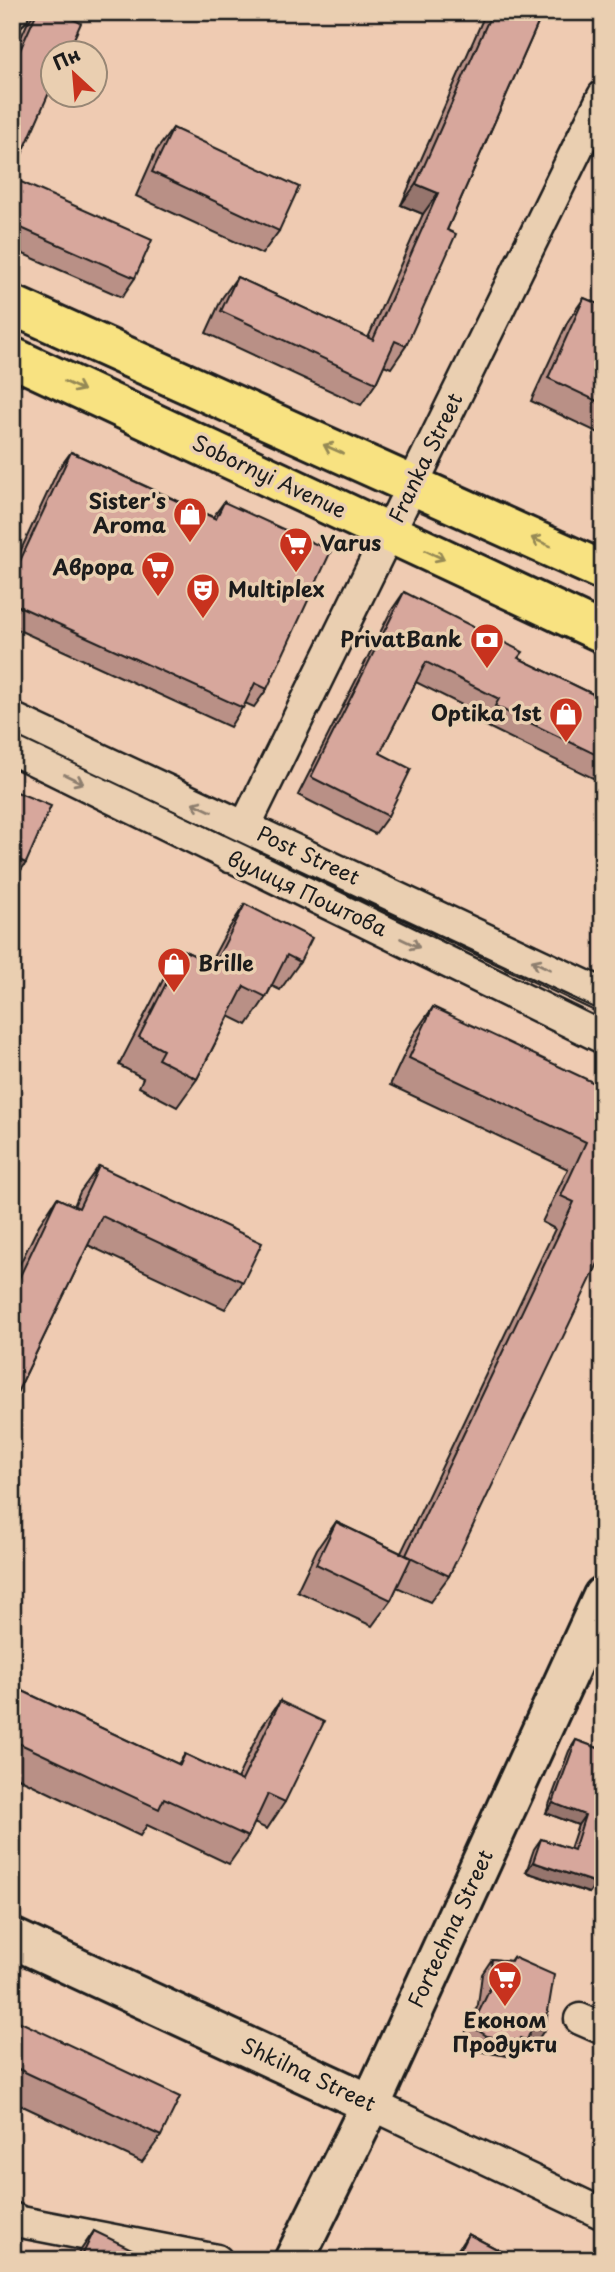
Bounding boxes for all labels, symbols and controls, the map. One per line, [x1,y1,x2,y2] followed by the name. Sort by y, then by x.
[38,38,108,108] north arrow
[48,39,85,76] text: Пн
[63,380,84,393] one-way arrow
[379,387,469,527] street label: Franka Street
[188,425,352,525] street label: Sobornyi Avenue
[323,442,344,455] one-way arrow
[89,484,166,540] place label: Sister's Aroma
[171,495,209,544] shop icon: Sister's Aroma
[277,525,315,574] supermarket icon: Varus
[320,526,381,558] place label: Varus
[530,535,551,548] one-way arrow
[139,549,177,598] supermarket icon: Аврора
[424,549,445,562] one-way arrow
[52,550,134,582] place label: Аврора
[184,571,222,620] theatre icon: Multiplex
[228,572,325,604] place label: Multiplex
[468,621,506,670] bank icon: PrivatBank
[340,622,462,654] place label: PrivatBank
[547,695,585,744] shop icon: Оptika 1st
[431,696,542,728] place label: Оptika 1st
[63,772,84,786] one-way arrow
[191,799,212,812] one-way arrow
[252,816,365,892] street label: Post Street
[222,841,393,943] street label: вулиця Поштова
[399,936,420,950] one-way arrow
[155,945,193,994] shop icon: Brille
[198,946,254,978] place label: Brille
[531,958,552,971] one-way arrow
[399,1844,500,2012] street label: Fortechna Street
[486,1959,524,2008] supermarket icon: Економ Продукти
[453,2003,557,2059] place label: Економ Продукти
[236,2028,381,2118] street label: Shkilna Street

